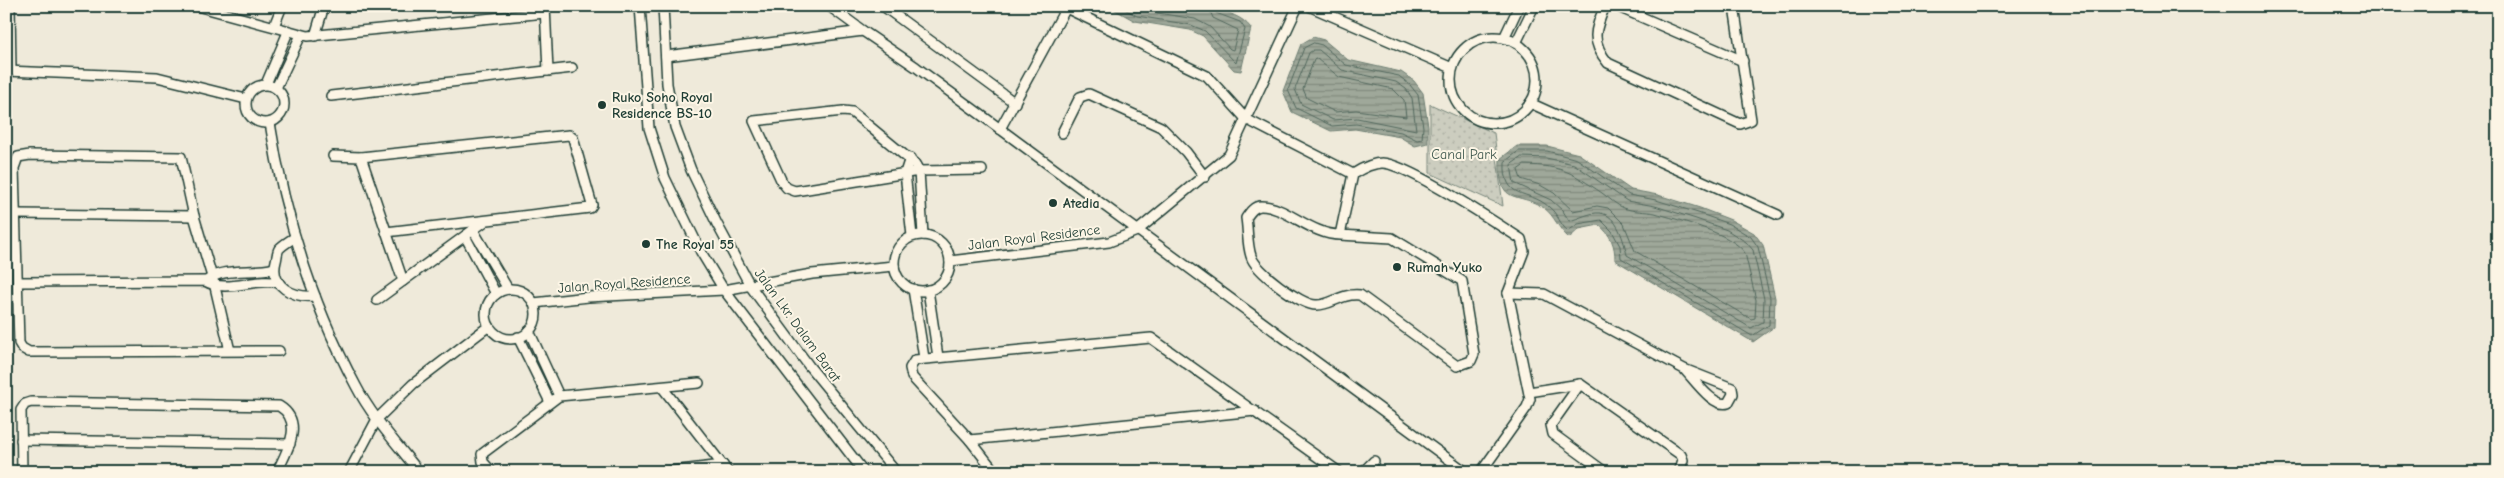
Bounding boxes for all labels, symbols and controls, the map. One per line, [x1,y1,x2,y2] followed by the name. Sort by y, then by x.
[612,89,713,122] place label: Ruko Soho Royal Residence BS-10
[596,99,608,111] marker: Ruko Soho Royal Residence BS-10
[1431,146,1497,163] park label: Canal Park
[1063,195,1100,212] place label: Atedia
[1047,197,1059,209] marker: Atedia
[967,221,1101,254] street label: Jalan Royal Residence
[656,236,734,253] place label: The Royal 55
[640,238,652,250] marker: The Royal 55
[1407,259,1482,276] place label: Rumah Yuko
[1391,261,1403,273] marker: Rumah Yuko
[751,265,845,386] street label: Jalan Lkr. Dalam Barat
[557,270,691,297] street label: Jalan Royal Residence

